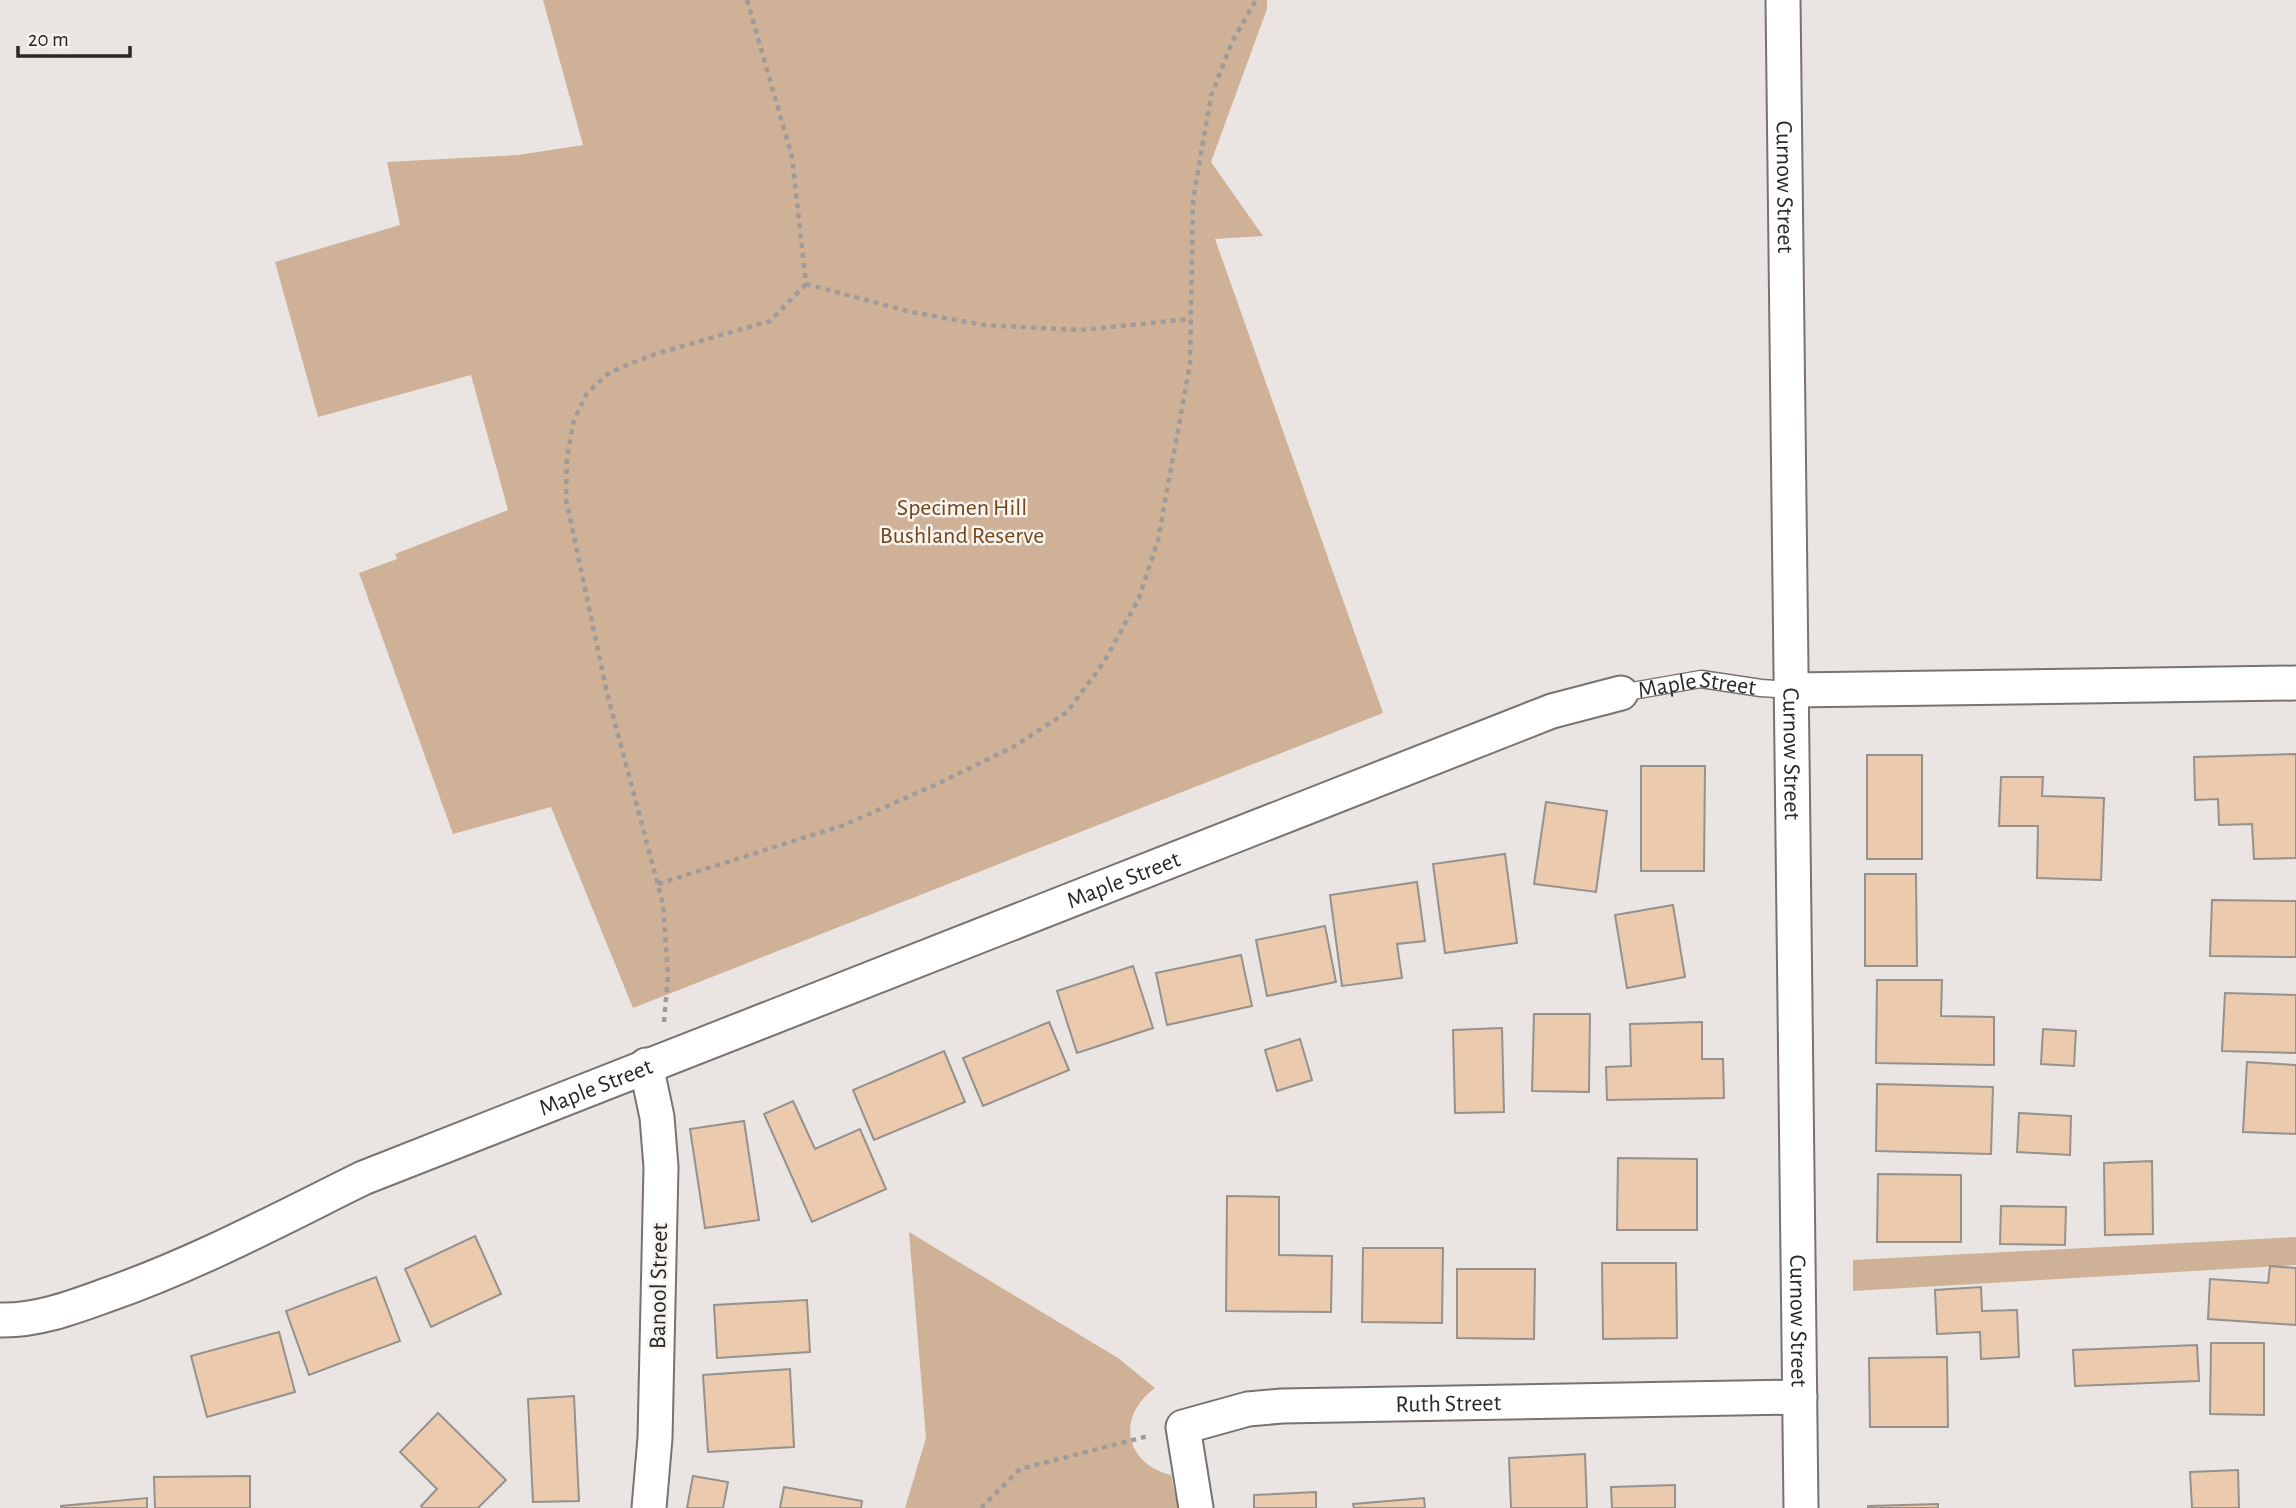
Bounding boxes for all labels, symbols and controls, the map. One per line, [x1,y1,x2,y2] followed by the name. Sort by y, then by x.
[18,14,130,58] scale bar
[28,29,69,50] text: 20 m
[1771,121,1797,254] street label: Curnow Street
[880,496,1044,548] park label: Specimen Hill Bushland Reserve
[1636,668,1758,703] street label: Maple Street
[1778,688,1804,821] street label: Curnow Street
[1064,847,1184,913] street label: Maple Street
[536,1054,656,1121] street label: Maple Street
[646,1222,672,1349] street label: Banool Street
[1785,1255,1811,1388] street label: Curnow Street
[1395,1391,1502,1417] street label: Ruth Street

